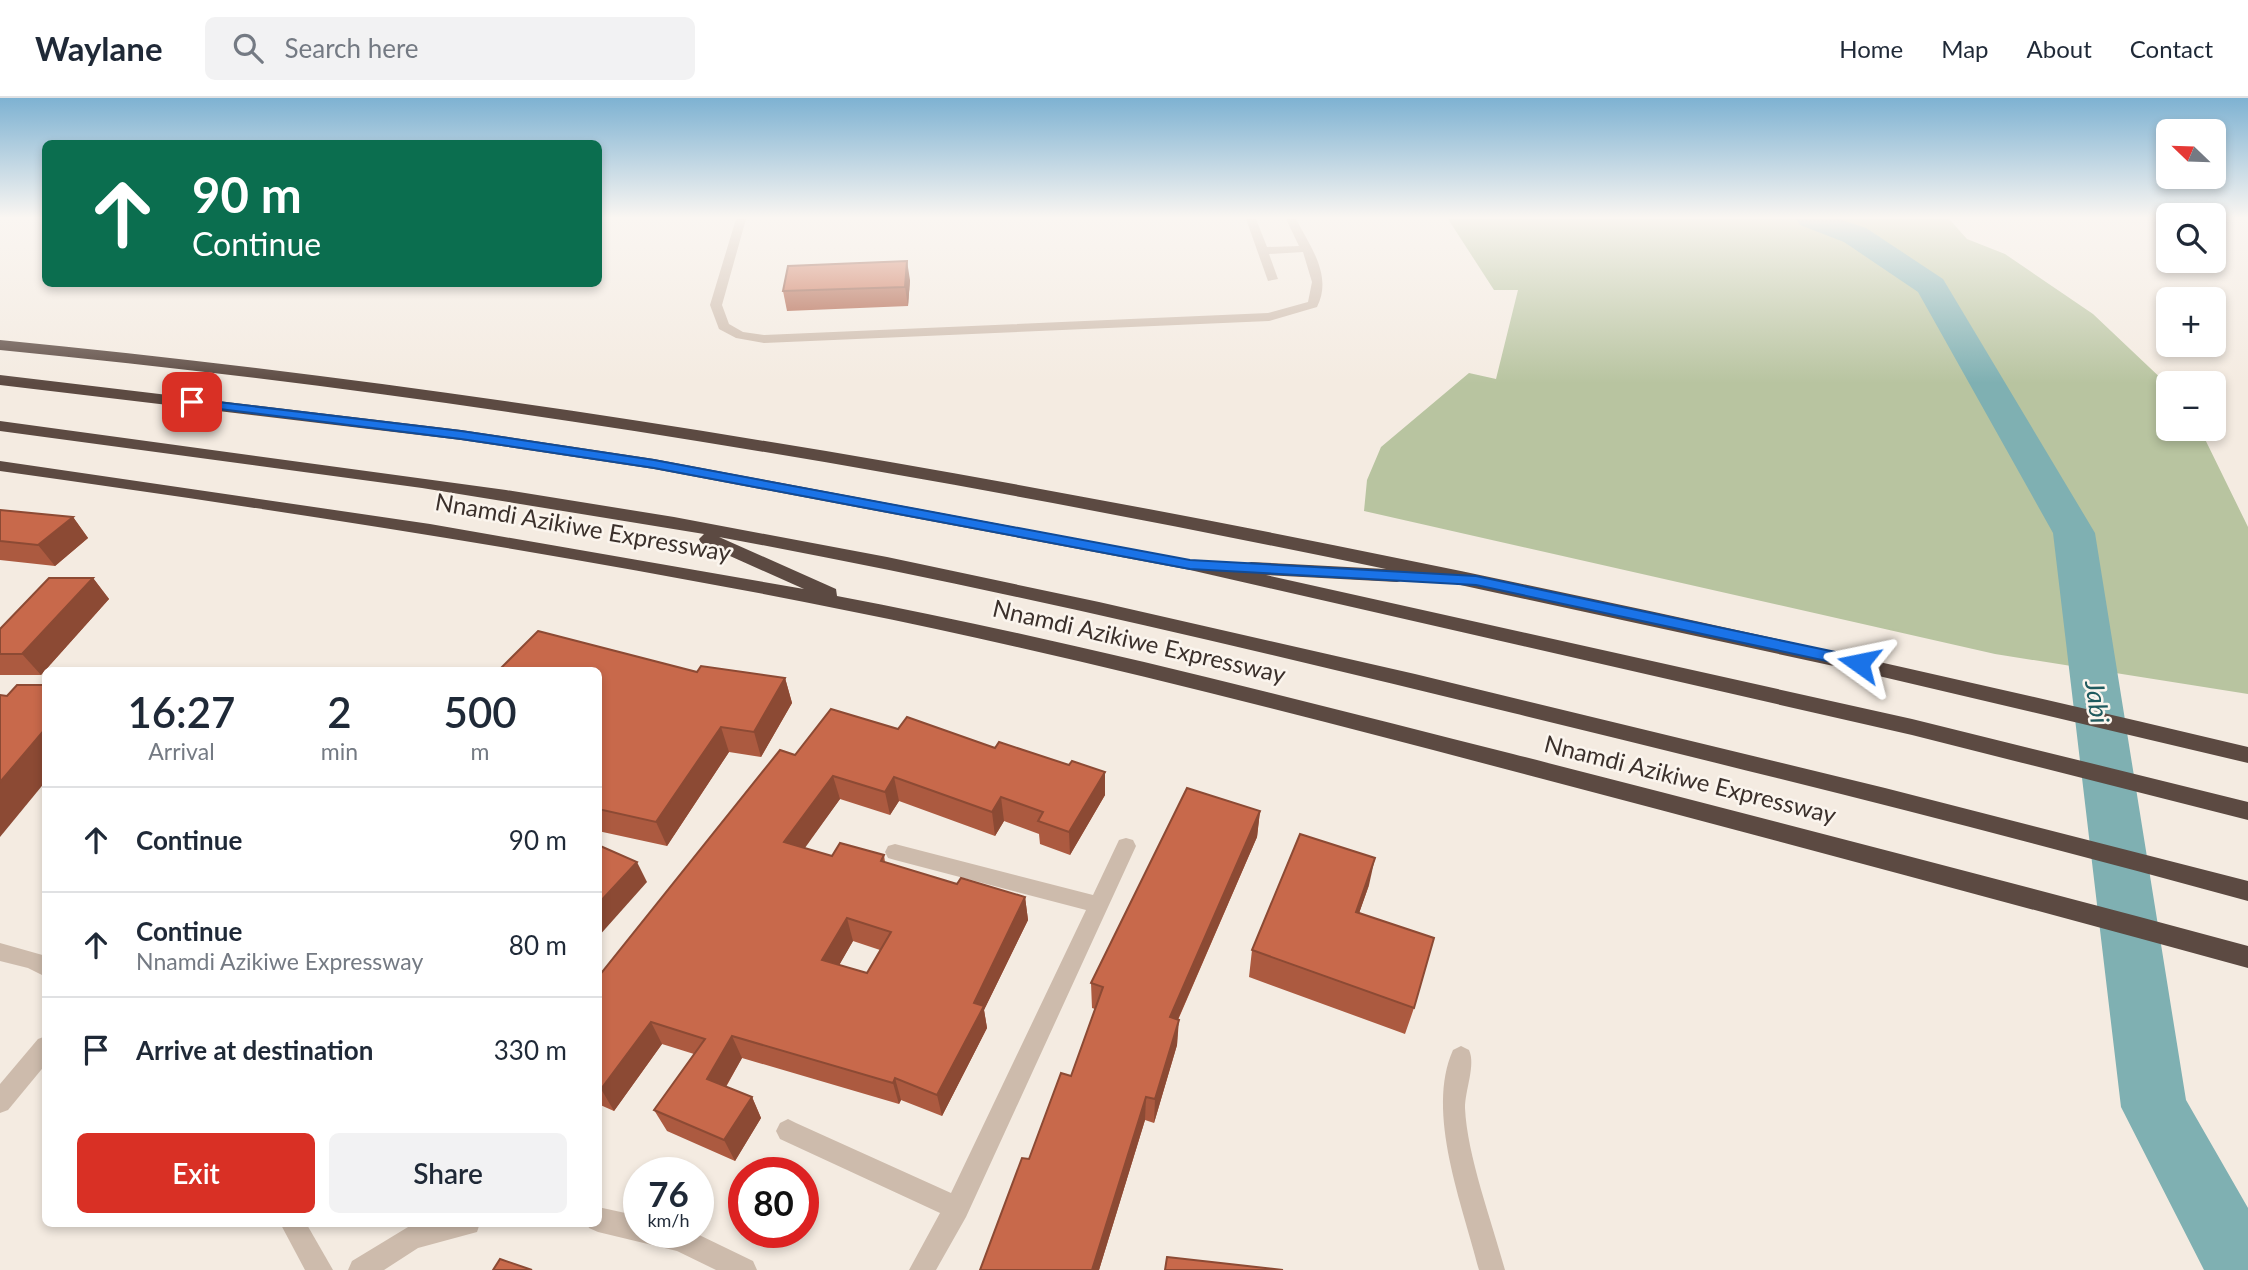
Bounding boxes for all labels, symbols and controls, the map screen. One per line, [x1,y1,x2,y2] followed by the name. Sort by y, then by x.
[205,17,695,80] search box
[35,28,163,68] text: Waylane
[229,29,267,67] icon: search
[285,32,419,64] text: Search here
[1839,34,1903,63] text: Home
[1941,34,1989,63] text: Map
[2027,34,2092,63] text: About
[2130,34,2213,63] text: Contact
[2156,119,2226,189] north arrow
[2156,119,2226,441] map controls
[192,165,302,223] text: 90 m
[77,168,168,259] icon: ahead
[2156,203,2226,273] button: search
[192,224,321,263] text: Continue
[2156,287,2226,357] button: +
[2156,371,2226,441] button: −
[162,372,222,432] pin
[173,383,211,421] icon: arrive
[433,486,734,567] street label: Nnamdi Azikiwe Expressway
[990,593,1289,689] street label: Nnamdi Azikiwe Expressway
[1822,626,1896,700] position arrow
[2079,677,2117,725] water label: Jabi
[127,687,235,737] text: 16:27
[327,687,352,737] text: 2
[444,687,517,737] text: 500
[1541,728,1840,829] street label: Nnamdi Azikiwe Expressway
[148,737,215,765] text: Arrival
[321,737,358,765] text: min
[471,737,490,765] text: m
[77,821,115,859] icon: ahead
[136,824,242,856] text: Continue
[509,824,567,856] text: 90 m
[136,915,242,947] text: Continue
[77,926,115,964] icon: ahead
[509,929,567,961] text: 80 m
[136,947,423,975] text: Nnamdi Azikiwe Expressway
[77,1031,115,1069] icon: arrive
[136,1034,373,1066] text: Arrive at destination
[494,1034,567,1066] text: 330 m
[77,1133,315,1213] button: Exit
[329,1133,567,1213] button: Share
[728,1157,819,1248] speed limit sign: 80
[648,1172,689,1214] text: 76
[647,1209,690,1231] text: km/h

